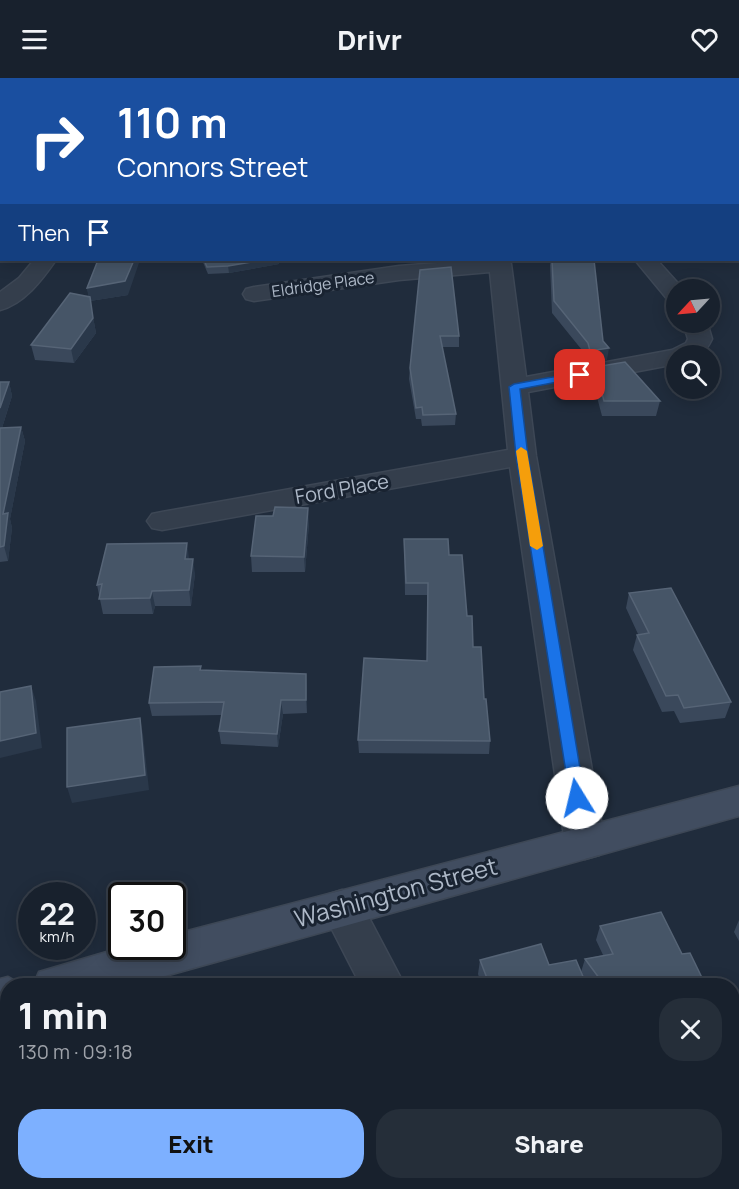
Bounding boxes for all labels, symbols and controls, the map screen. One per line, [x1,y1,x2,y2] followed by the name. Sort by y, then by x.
[337,21,402,58] text: Drivr
[18,23,51,56] icon: menu
[688,23,721,56] icon: heart
[117,93,228,151] text: 110 m
[18,102,96,180] icon: right
[117,148,308,185] text: Connors Street
[82,216,115,249] icon: arrive
[18,218,70,248] text: Then
[270,266,376,302] street label: Eldridge Place
[666,279,720,333] north arrow
[666,279,720,399] map controls
[666,345,720,399] button: search
[554,349,605,400] pin
[563,358,596,391] icon: arrive
[293,467,391,510] street label: Ford Place
[545,766,609,830] position arrow
[291,849,501,934] street label: Washington Street
[108,882,186,960] speed limit sign: 30
[39,893,75,934] text: 22
[40,926,74,947] text: km/h
[18,991,108,1040] text: 1 min
[659,998,722,1061] button: close
[18,1038,133,1065] text: 130 m · 09:18
[18,1109,364,1178] button: Exit
[376,1109,722,1178] button: Share

